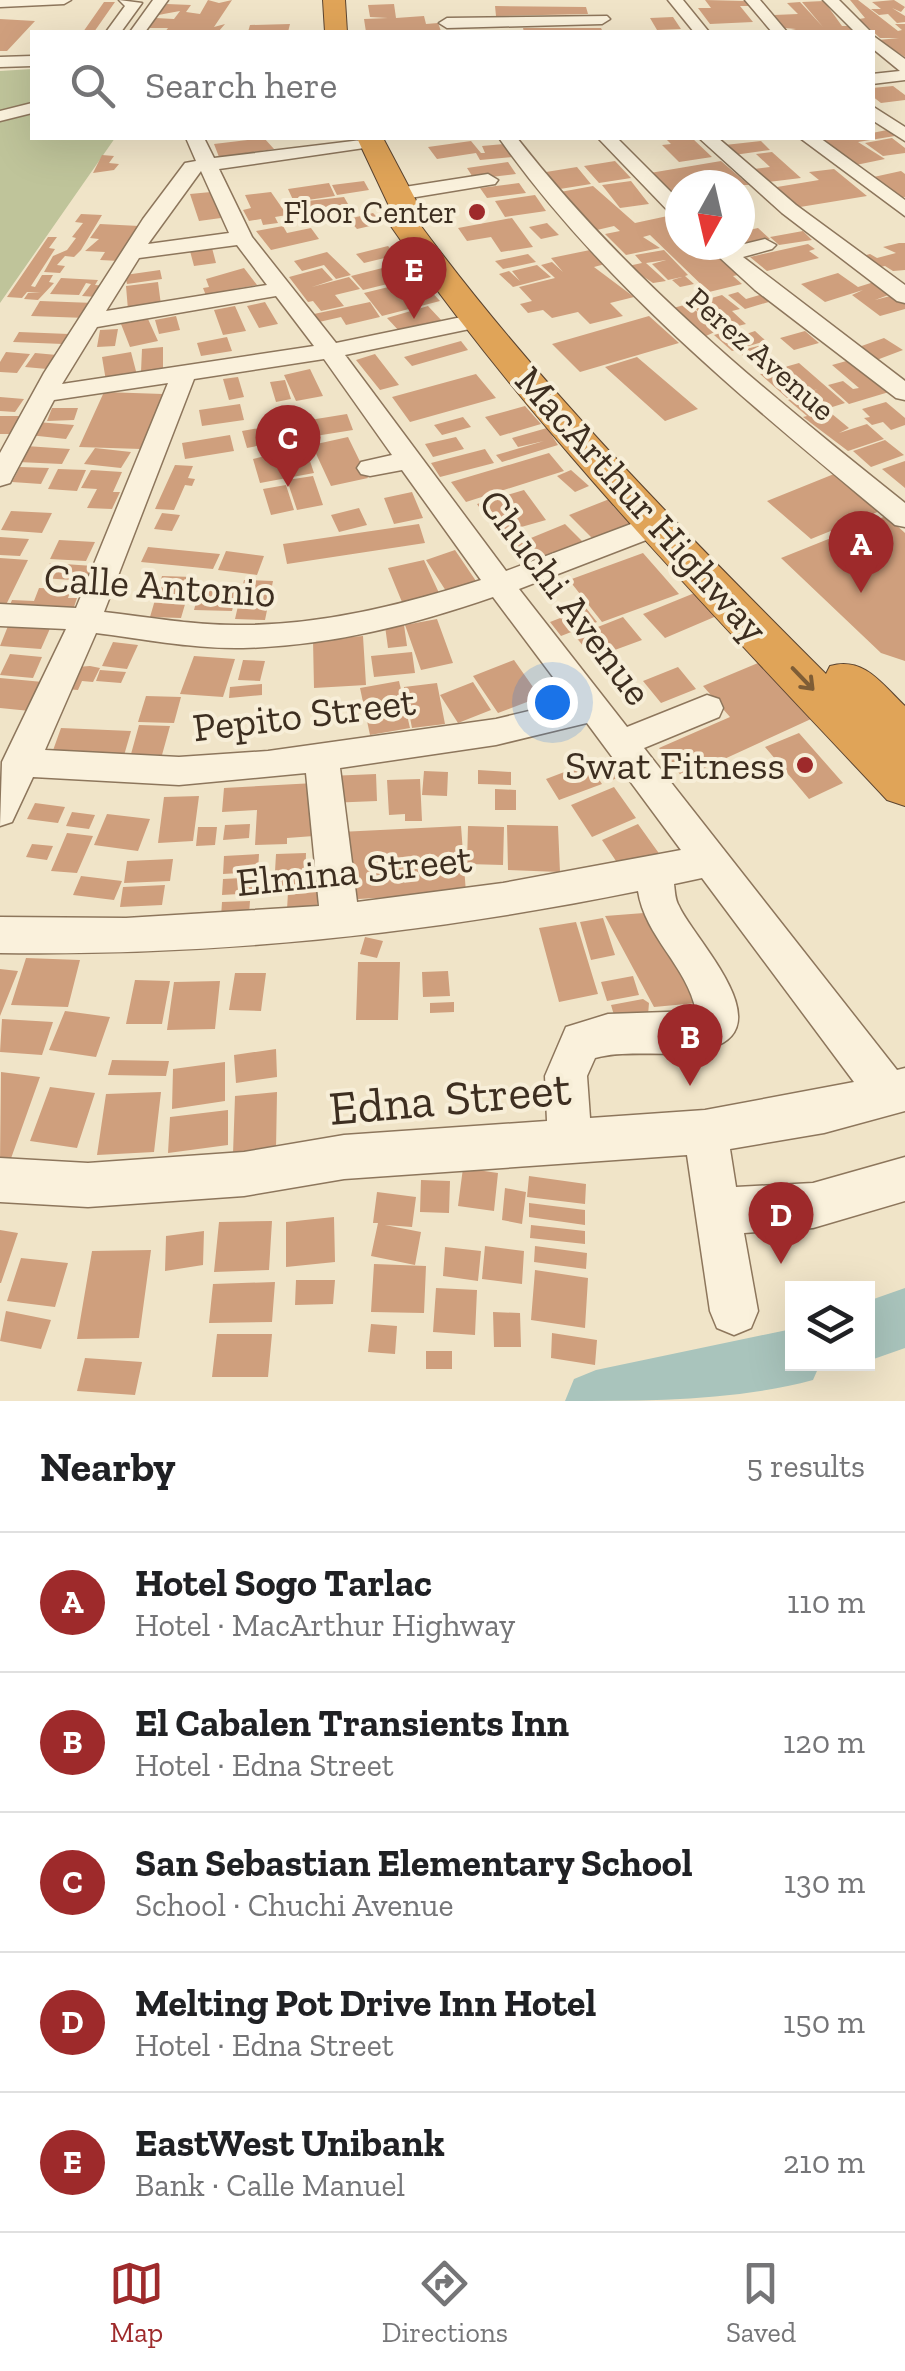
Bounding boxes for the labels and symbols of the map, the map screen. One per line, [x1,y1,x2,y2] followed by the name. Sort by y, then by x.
[665,170,755,260] north arrow
[283,193,457,231] place label: Floor Center
[466,201,488,223] marker: Floor Center
[382,236,446,319] pin: E
[679,279,843,429] street label: Perez Avenue
[506,356,779,652] street label: MacArthur Highway
[256,404,320,487] pin: C
[469,480,663,714] street label: Chuchi Avenue
[828,510,894,593] pin: A
[43,553,277,617] street label: Calle Antonio
[791,666,815,690] one-way arrow
[190,677,418,751] street label: Pepito Street
[527,677,578,728] your location
[565,741,785,789] place label: Swat Fitness
[794,754,816,776] marker: Swat Fitness
[234,834,474,906] street label: Elmina Street
[658,1004,722,1086] pin: B
[327,1059,574,1137] street label: Edna Street
[748,1182,814,1264] pin: D

